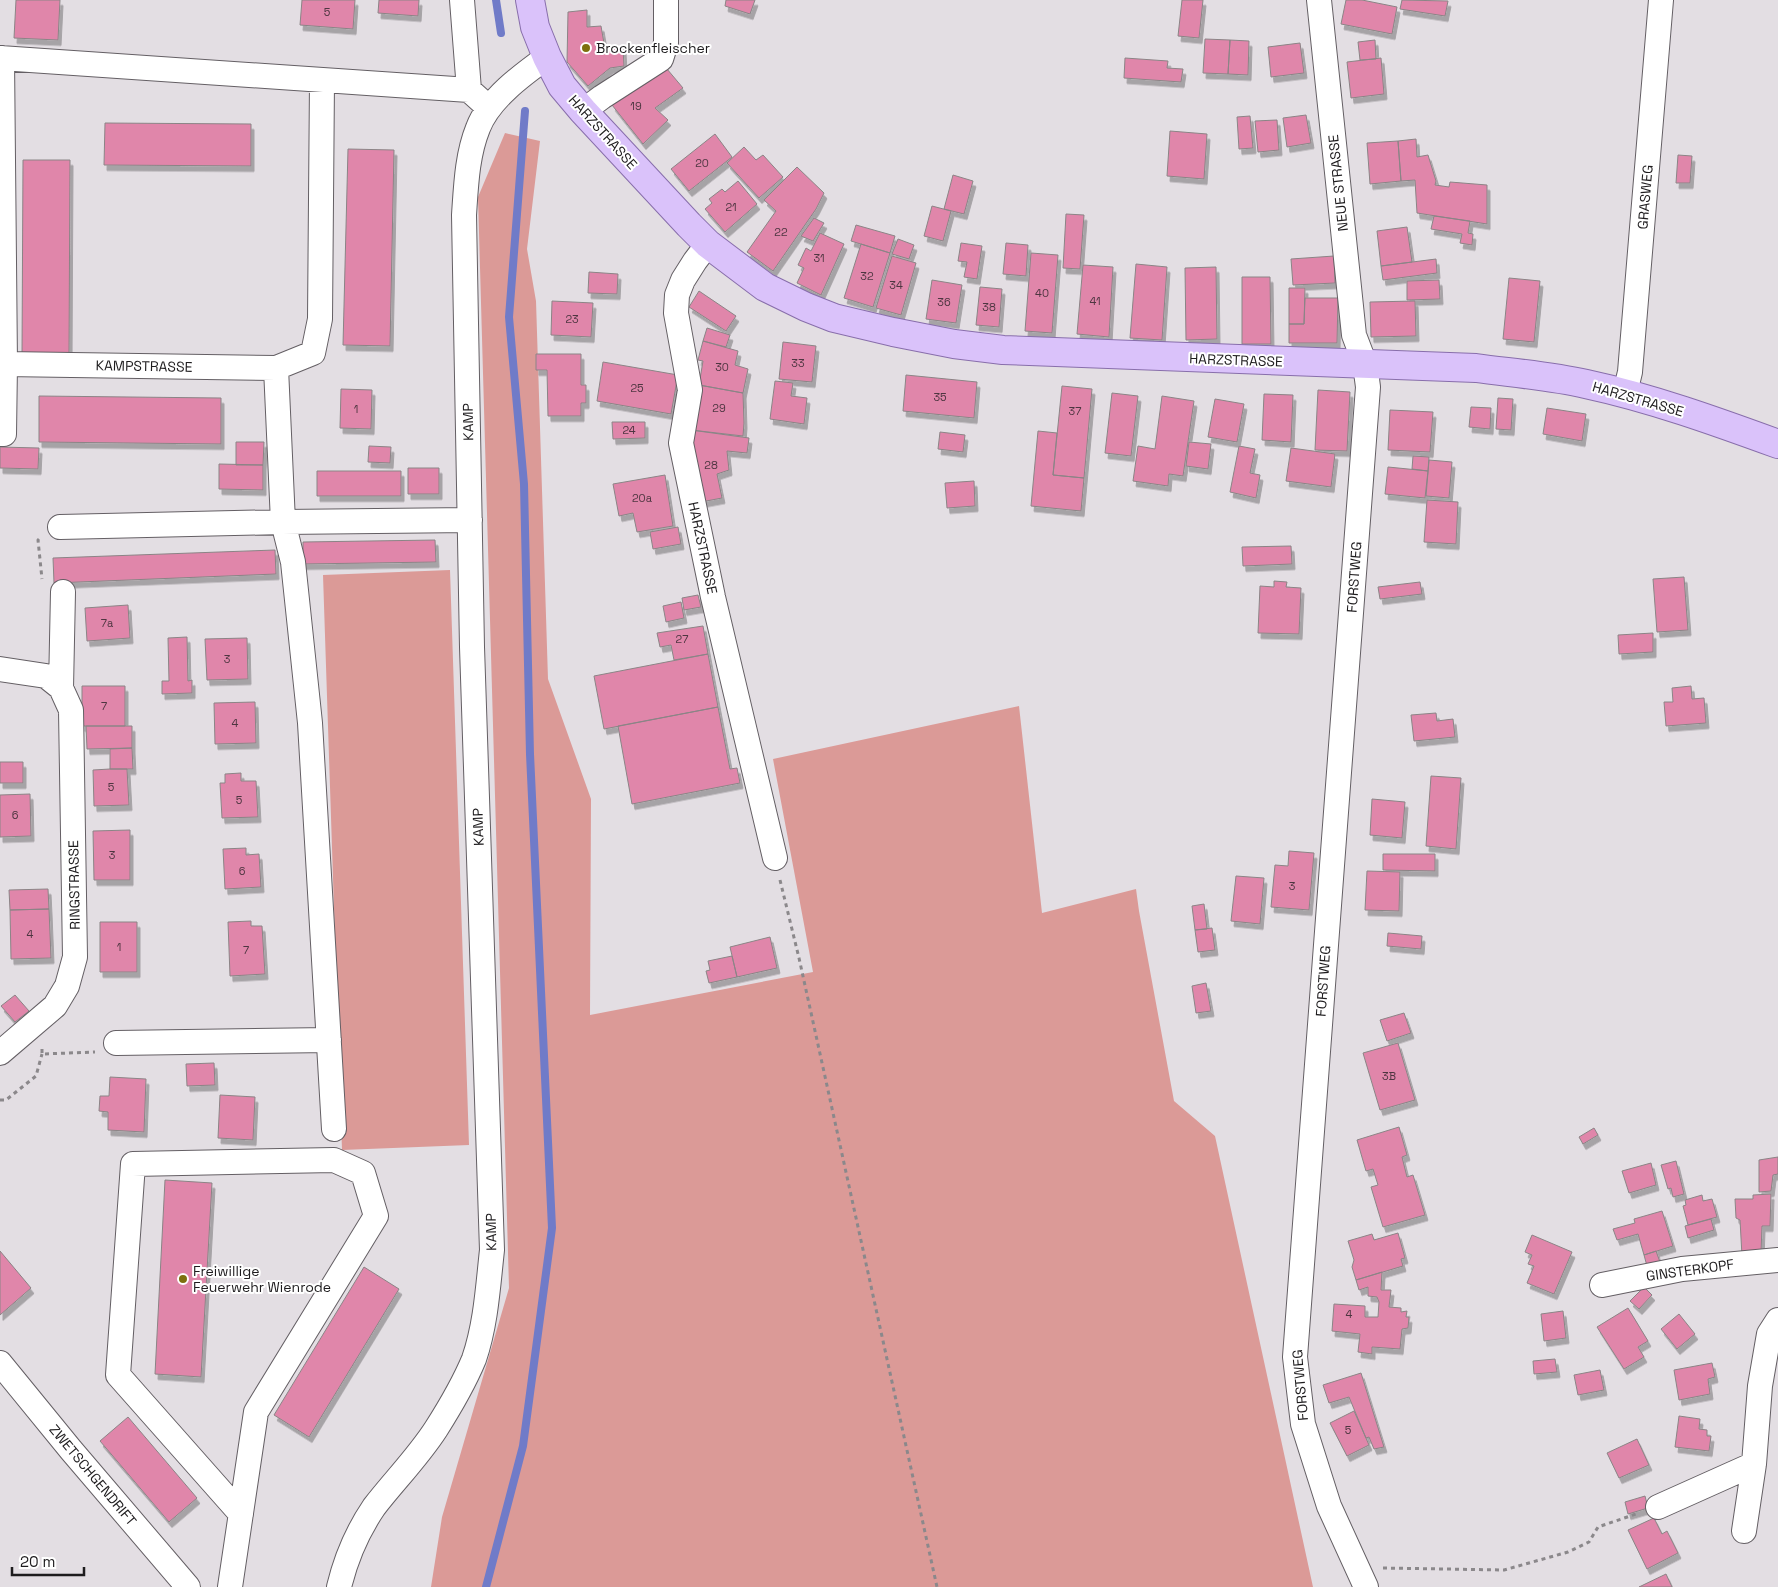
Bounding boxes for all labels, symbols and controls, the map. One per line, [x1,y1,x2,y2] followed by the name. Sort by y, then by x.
[324,5,331,19] house number: 5
[596,39,710,57] place label: Brockenfleischer
[580,42,592,54] marker: Brockenfleischer
[565,91,641,173] street label: HARZSTRASSE
[630,99,642,113] house number: 19
[1324,134,1352,232] street label: NEUE STRASSE
[695,156,709,170] house number: 20
[1633,164,1657,230] street label: GRASWEG
[725,200,737,214] house number: 21
[774,225,788,239] house number: 22
[813,251,825,265] house number: 31
[860,269,874,283] house number: 32
[889,278,903,292] house number: 34
[1035,286,1049,300] house number: 40
[1089,294,1101,308] house number: 41
[937,295,951,309] house number: 36
[982,300,996,314] house number: 38
[565,312,579,326] house number: 23
[1189,349,1283,371] street label: HARZSTRASSE
[95,356,193,376] street label: KAMPSTRASSE
[791,356,805,370] house number: 33
[715,360,729,374] house number: 30
[1590,377,1686,421] street label: HARZSTRASSE
[630,381,644,395] house number: 25
[933,390,947,404] house number: 35
[712,401,726,415] house number: 29
[354,402,358,416] house number: 1
[459,403,477,441] street label: KAMP
[1069,404,1081,418] house number: 37
[622,423,636,437] house number: 24
[704,458,718,472] house number: 28
[632,491,653,505] house number: 20a
[684,500,722,596] street label: HARZSTRASSE
[1343,541,1365,613] street label: FORSTWEG
[101,616,114,630] house number: 7a
[676,632,688,646] house number: 27
[224,652,231,666] house number: 3
[101,699,107,713] house number: 7
[232,716,239,730] house number: 4
[108,780,115,794] house number: 5
[236,793,243,807] house number: 5
[12,808,19,822] house number: 6
[468,808,488,846] street label: KAMP
[64,840,84,930] street label: RINGSTRASSE
[109,848,116,862] house number: 3
[239,864,246,878] house number: 6
[1289,879,1296,893] house number: 3
[27,927,34,941] house number: 4
[117,940,121,954] house number: 1
[243,943,249,957] house number: 7
[1312,945,1334,1017] street label: FORSTWEG
[1382,1069,1396,1083] house number: 3B
[482,1213,500,1251] street label: KAMP
[1645,1255,1736,1285] street label: GINSTERKOPF
[193,1262,331,1296] place label: Freiwillige Feuerwehr Wienrode
[177,1273,189,1285] marker: Freiwillige Feuerwehr Wienrode
[1346,1307,1353,1321] house number: 4
[1288,1349,1312,1421] street label: FORSTWEG
[45,1421,141,1529] street label: ZWETSCHGENDRIFT
[1345,1423,1352,1437] house number: 5
[12,1544,85,1576] scale bar
[20,1552,55,1571] text: 20 m

